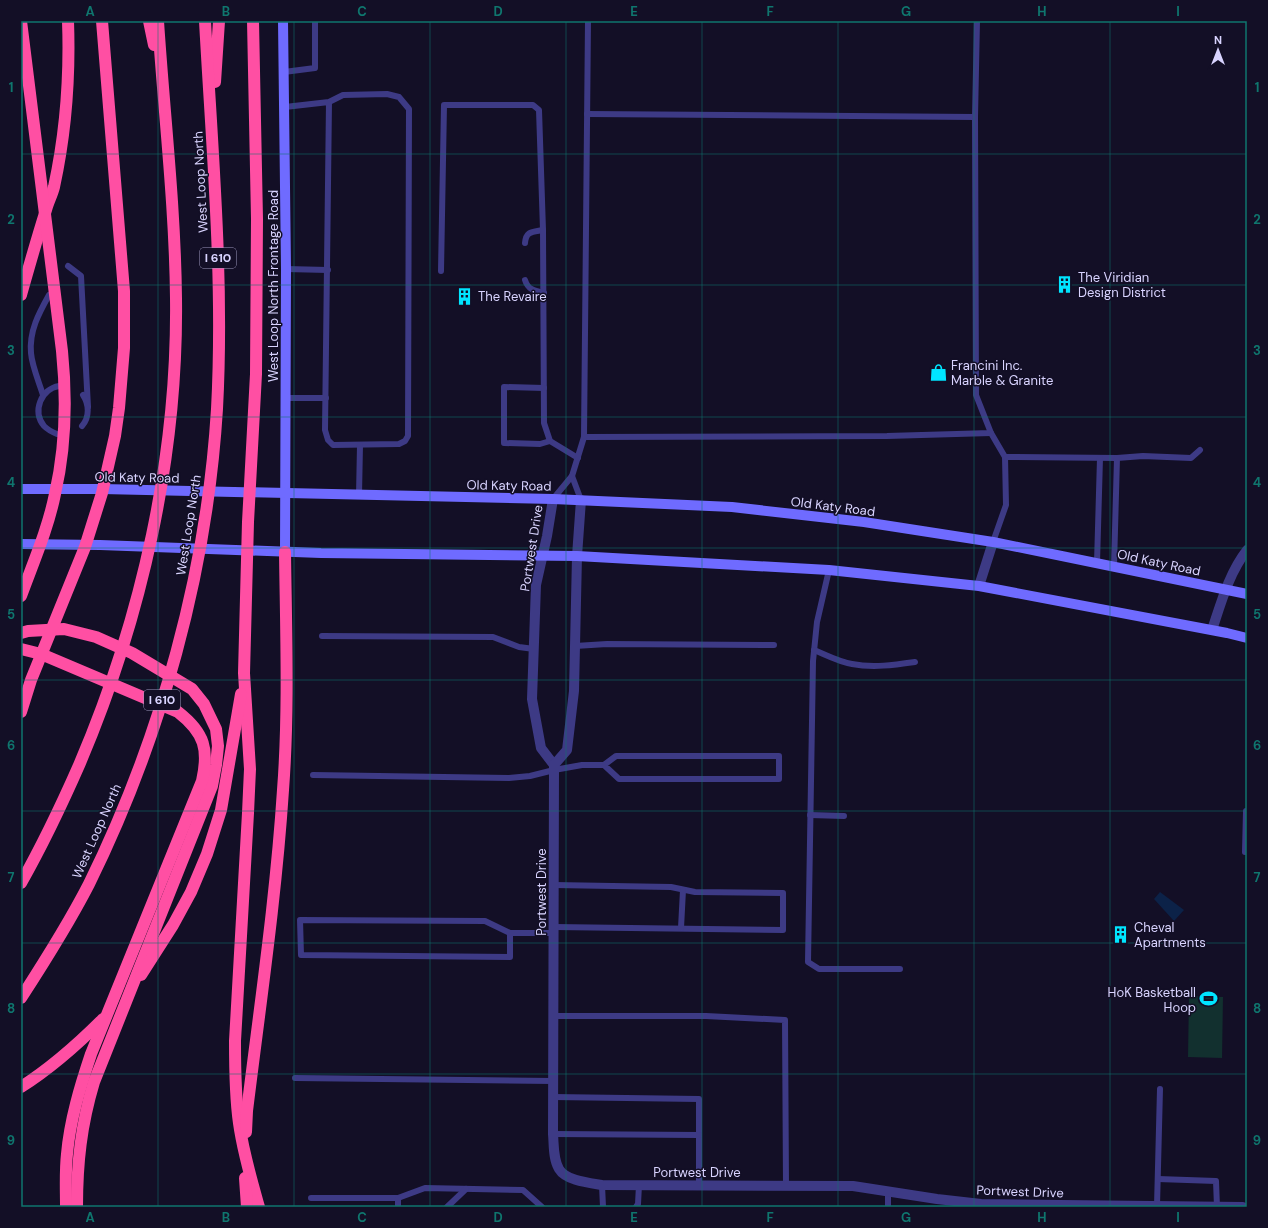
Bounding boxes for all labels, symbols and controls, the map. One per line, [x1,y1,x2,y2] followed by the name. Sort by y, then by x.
[85,3,95,20] text: A
[222,3,230,20] text: B
[357,3,367,20] text: C
[493,3,503,20] text: D
[630,3,638,20] text: E
[766,3,774,20] text: F
[901,3,911,20] text: G
[1037,3,1047,20] text: H
[1176,3,1180,20] text: I
[1198,30,1238,70] north arrow
[1214,33,1222,47] text: N
[9,79,13,96] text: 1
[1255,79,1259,96] text: 1
[189,131,212,233] street label: West Loop North
[265,190,282,382] street label: West Loop North Frontage Road
[7,211,15,228] text: 2
[1253,211,1261,228] text: 2
[200,248,236,268] road number: I 610
[1078,269,1166,301] place label: The Viridian Design District
[1055,274,1075,294] building icon: The Viridian Design District
[455,286,475,306] building icon: The Revaire
[478,288,547,305] place label: The Revaire
[7,342,15,359] text: 3
[1253,342,1261,359] text: 3
[951,357,1053,389] place label: Francini Inc. Marble & Granite
[928,362,948,382] shop icon: Francini Inc. Marble & Granite
[94,468,180,487] street label: Old Katy Road
[172,473,205,577] street label: West Loop North
[7,474,15,491] text: 4
[1253,474,1261,491] text: 4
[466,476,552,495] street label: Old Katy Road
[790,493,876,520] street label: Old Katy Road
[516,504,547,593] street label: Portwest Drive
[1116,545,1202,580] street label: Old Katy Road
[7,606,15,623] text: 5
[1253,606,1261,623] text: 5
[144,690,180,710] road number: I 610
[7,737,15,754] text: 6
[1253,737,1261,754] text: 6
[68,781,125,881] street label: West Loop North
[533,848,550,936] street label: Portwest Drive
[8,869,15,886] text: 7
[1254,869,1261,886] text: 7
[1134,919,1206,951] place label: Cheval Apartments
[1111,924,1131,944] building icon: Cheval Apartments
[1108,984,1196,1016] place label: HoK Basketball Hoop
[1199,989,1219,1009] sports icon: HoK Basketball Hoop
[7,1000,15,1017] text: 8
[1253,1000,1261,1017] text: 8
[7,1132,15,1149] text: 9
[1253,1132,1261,1149] text: 9
[653,1164,741,1181] street label: Portwest Drive
[976,1181,1064,1202] street label: Portwest Drive
[85,1209,95,1226] text: A
[222,1209,230,1226] text: B
[357,1209,367,1226] text: C
[493,1209,503,1226] text: D
[630,1209,638,1226] text: E
[766,1209,774,1226] text: F
[901,1209,911,1226] text: G
[1037,1209,1047,1226] text: H
[1176,1209,1180,1226] text: I

